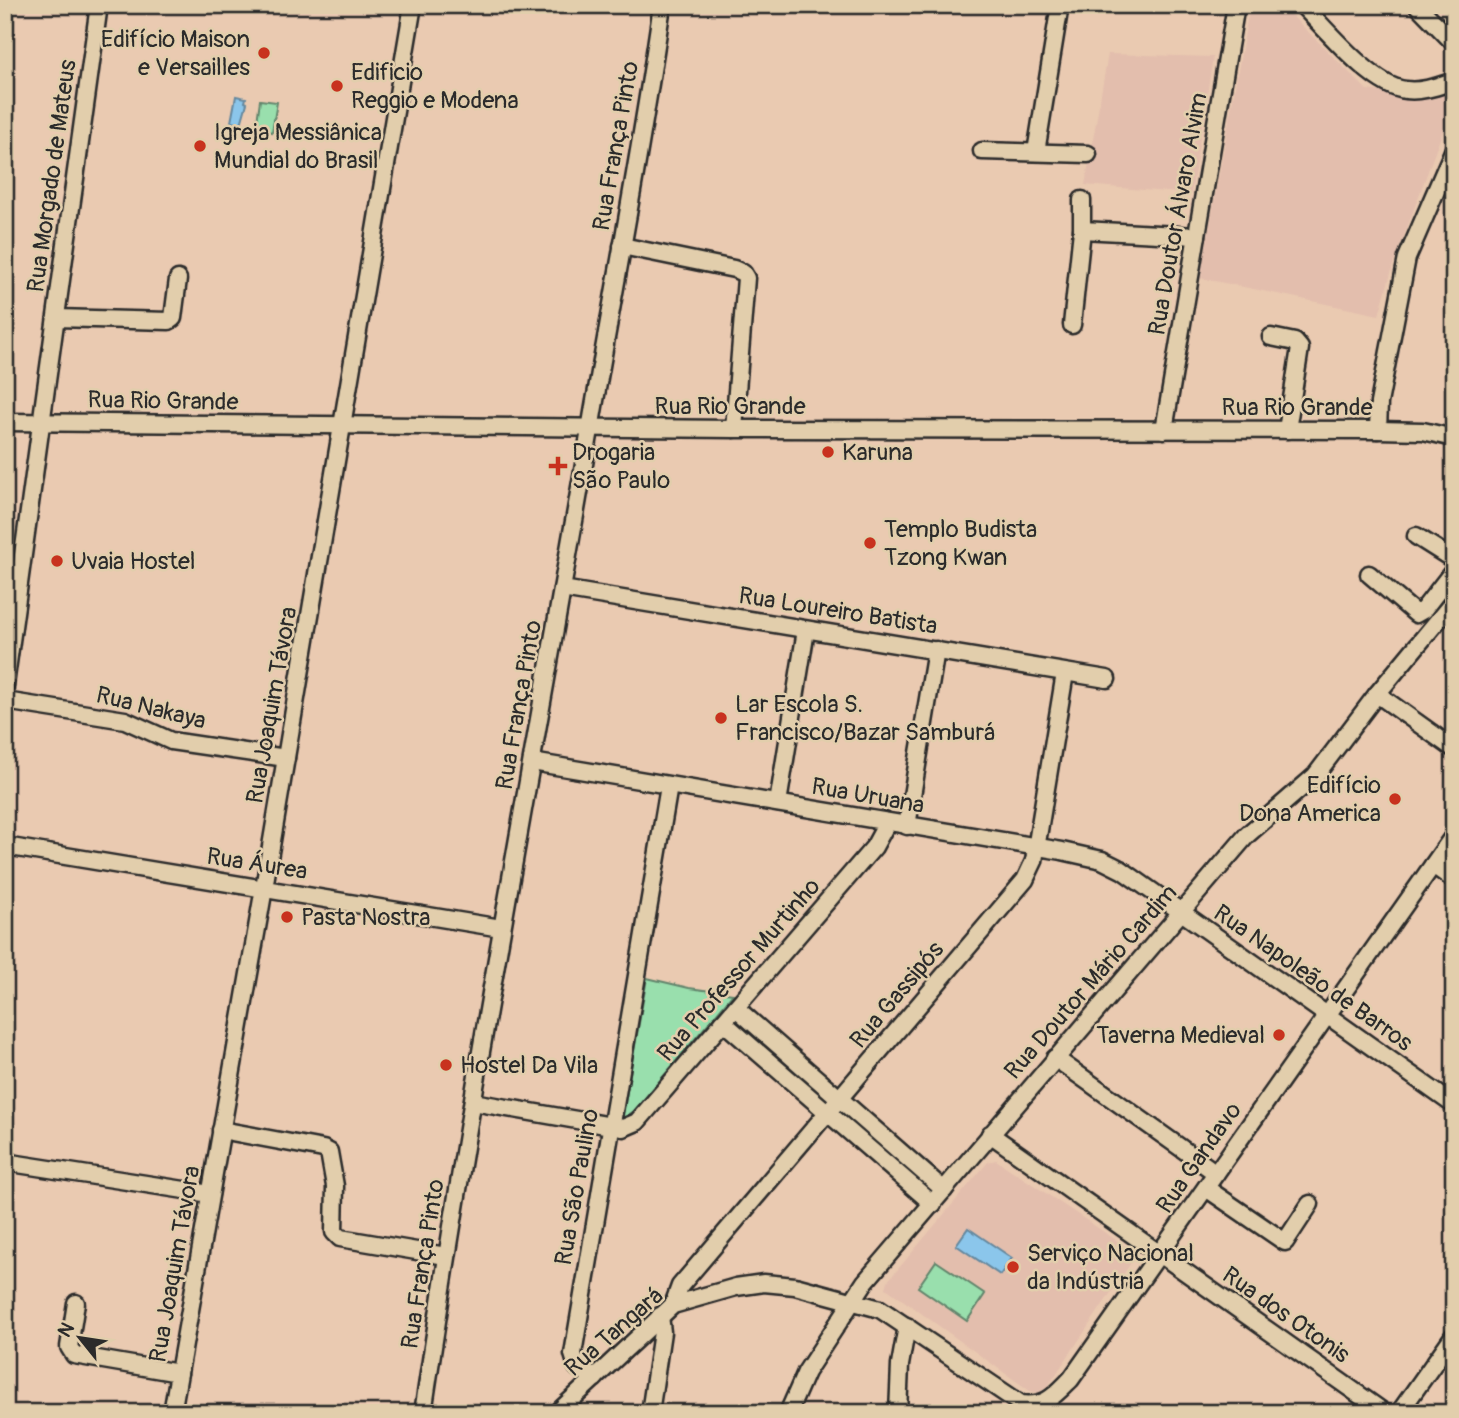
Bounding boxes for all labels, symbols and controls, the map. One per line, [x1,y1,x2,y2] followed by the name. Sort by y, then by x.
[101,25,250,82] place label: Edifício Maison e Versailles
[256,45,272,61] marker: Edifício Maison e Versailles
[21,57,83,294] street label: Rua Morgado de Mateus
[351,58,519,115] place label: Edificio Reggio e Modena
[587,59,645,233] street label: Rua França Pinto
[329,78,345,94] marker: Edificio Reggio e Modena
[1142,90,1214,338] street label: Rua Doutor Álvaro Alvim
[214,118,382,175] place label: Igreja Messiânica Mundial do Brasil
[192,138,208,154] marker: Igreja Messiânica Mundial do Brasil
[87,385,239,417] street label: Rua Rio Grande
[655,392,806,421] street label: Rua Rio Grande
[1222,393,1373,422] street label: Rua Rio Grande
[572,438,670,495] place label: Drogaria São Paulo
[842,438,913,467] place label: Karuna
[820,444,836,460] marker: Karuna
[550,458,566,474] marker: Drogaria São Paulo
[884,515,1037,572] place label: Templo Budista Tzong Kwan
[862,535,878,551] marker: Templo Budista Tzong Kwan
[71,547,196,576] place label: Uvaia Hostel
[49,553,65,569] marker: Uvaia Hostel
[737,581,939,641] street label: Rua Loureiro Batista
[240,604,304,806] street label: Rua Joaquim Távora
[490,618,548,792] street label: Rua França Pinto
[93,680,209,736] street label: Rua Nakaya
[735,690,995,747] place label: Lar Escola S. Francisco/Bazar Samburá
[713,710,729,726] marker: Lar Escola S. Francisco/Bazar Samburá
[1239,771,1381,828] place label: Edifício Dona America
[809,772,927,820] street label: Rua Uruana
[1387,791,1403,807] marker: Edifício Dona America
[205,842,309,886] street label: Rua Áurea
[651,872,827,1068] street label: Rua Professor Murtinho
[998,879,1184,1085] street label: Rua Doutor Mário Cardim
[1208,898,1418,1058] street label: Rua Napoleão de Barros
[301,903,430,932] place label: Pasta Nostra
[279,909,295,925] marker: Pasta Nostra
[844,936,950,1054] street label: Rua Gassipós
[1096,1021,1265,1050] place label: Taverna Medieval
[1271,1027,1287,1043] marker: Taverna Medieval
[460,1051,598,1080] place label: Hostel Da Vila
[438,1057,454,1073] marker: Hostel Da Vila
[1150,1097,1248,1219] street label: Rua Gandavo
[549,1106,605,1268] street label: Rua São Paulino
[143,1163,207,1365] street label: Rua Joaquim Távora
[395,1177,451,1351] street label: Rua França Pinto
[1027,1239,1194,1296] place label: Serviço Nacional da Indústria
[1005,1259,1021,1275] marker: Serviço Nacional da Indústria
[1217,1261,1355,1370] street label: Rua dos Otonis
[559,1281,669,1383] street label: Rua Tangará
[46,1302,116,1372] north arrow
[53,1318,80,1342] text: N

